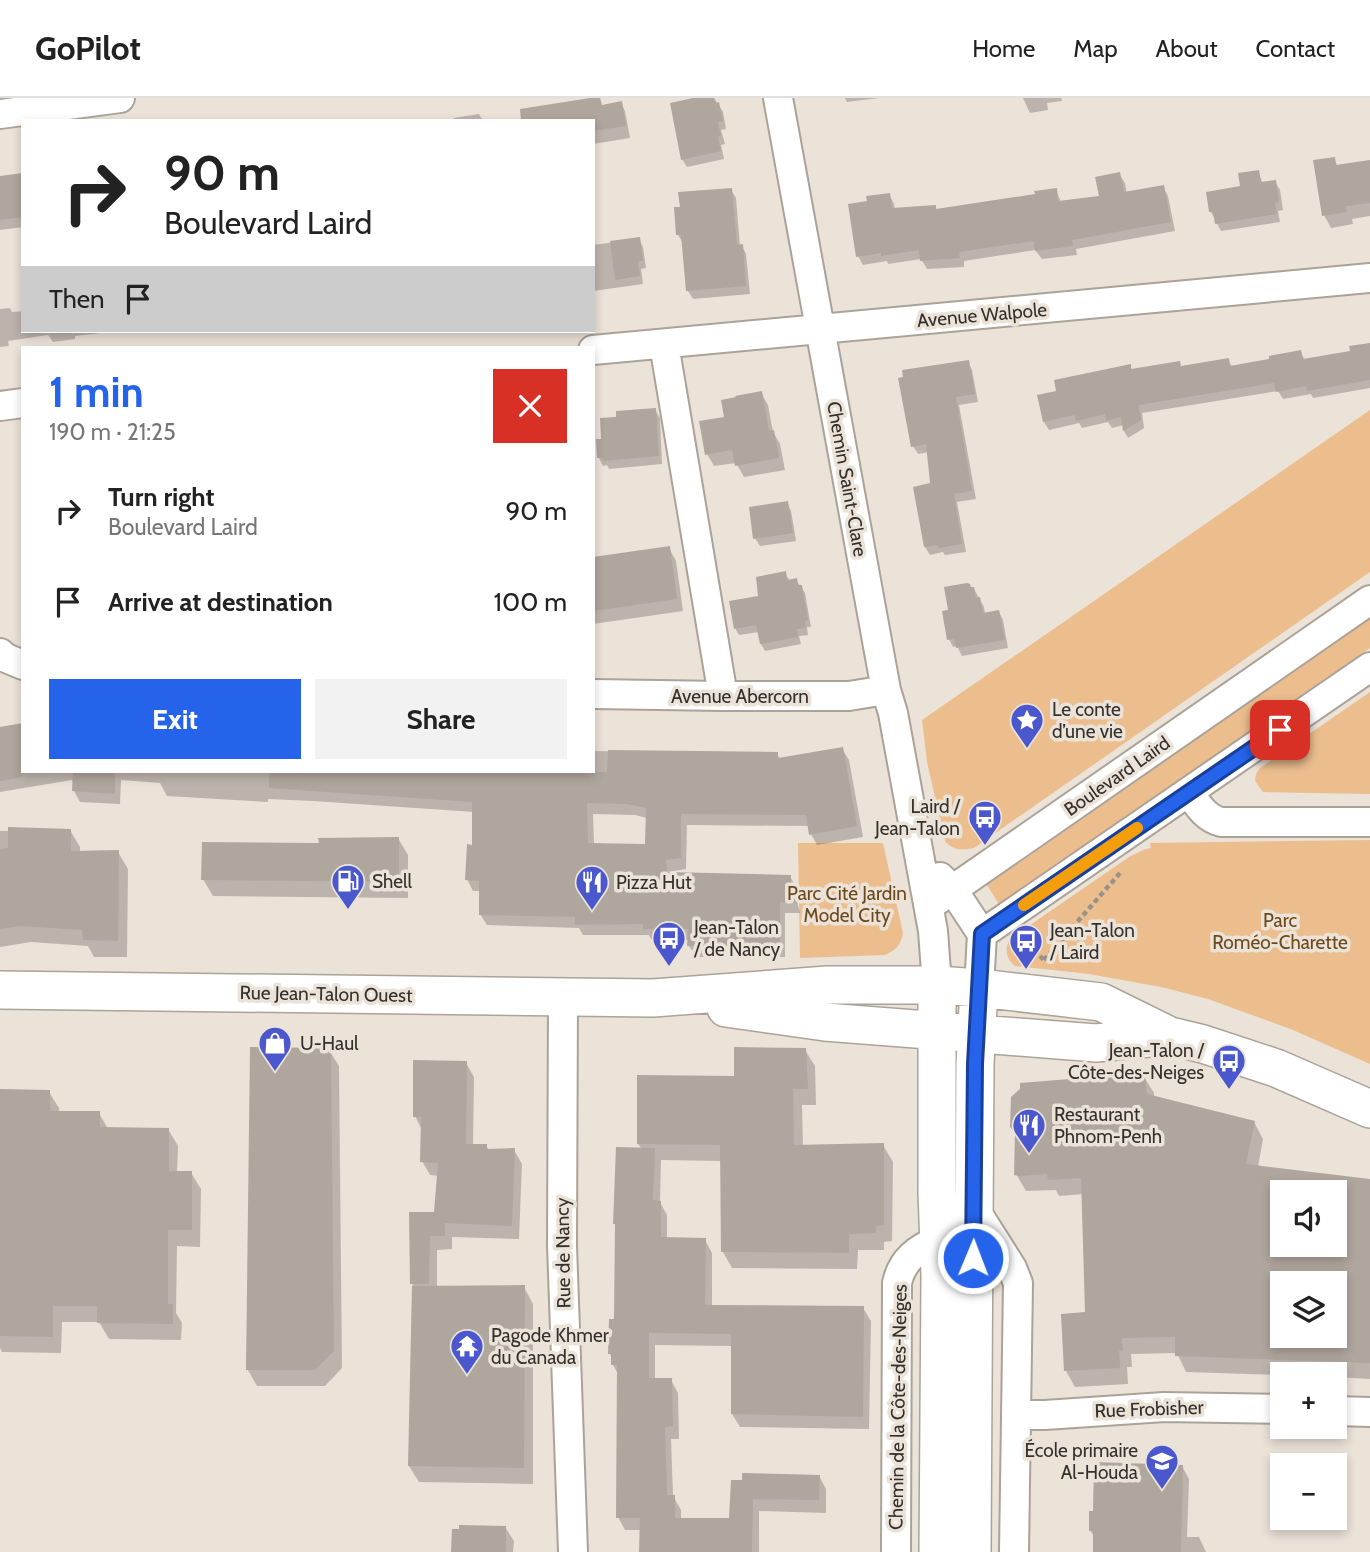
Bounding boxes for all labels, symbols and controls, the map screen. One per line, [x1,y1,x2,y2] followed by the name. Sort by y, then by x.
[35,28,141,68] text: GoPilot
[972,34,1035,63] text: Home
[1073,34,1118,63] text: Map
[1156,34,1218,63] text: About
[1256,34,1335,63] text: Contact
[164,143,280,202] text: 90 m
[49,147,140,238] icon: right
[164,203,372,242] text: Boulevard Laird
[119,280,157,318] icon: arrive
[49,283,105,315] text: Then
[916,298,1048,332] street label: Avenue Walpole
[49,366,144,418] text: 1 min
[493,369,567,443] button: close
[822,400,872,559] street label: Chemin Saint-Clare
[49,418,176,446] text: 190 m · 21:25
[108,481,214,513] text: Turn right
[49,492,87,530] icon: right
[505,495,567,527] text: 90 m
[108,513,258,541] text: Boulevard Laird
[49,583,87,621] icon: arrive
[108,586,333,618] text: Arrive at destination
[494,586,567,618] text: 100 m
[49,679,301,759] button: Exit
[315,679,567,759] button: Share
[671,685,809,708] street label: Avenue Abercorn
[1052,698,1123,743] place label: Le conte d’une vie
[1250,700,1310,760] pin
[1008,701,1046,750] place icon: Le conte d’une vie
[1261,711,1299,749] icon: arrive
[1060,731,1174,821] street label: Boulevard Laird
[874,795,961,840] place label: Laird / Jean-Talon
[966,798,1004,847] bus stop icon: Laird / Jean-Talon
[329,862,367,911] fuel station icon: Shell
[573,863,611,912] restaurant icon: Pizza Hut
[372,870,412,893] place label: Shell
[616,871,692,894] place label: Pizza Hut
[787,882,907,927] park label: Parc Cité Jardin Model City
[1212,909,1348,954] park label: Parc Roméo-Charette
[693,916,781,961] place label: Jean-Talon / de Nancy
[650,919,688,968] bus stop icon: Jean-Talon / de Nancy
[1049,919,1135,964] place label: Jean-Talon / Laird
[1007,922,1045,971] bus stop icon: Jean-Talon / Laird
[239,981,413,1007] street label: Rue Jean-Talon Ouest
[256,1024,294,1073] shop icon: U-Haul
[300,1032,359,1055] place label: U-Haul
[1068,1039,1205,1084] place label: Jean-Talon / Côte-des-Neiges
[1210,1042,1248,1091] bus stop icon: Jean-Talon / Côte-des-Neiges
[1054,1103,1162,1148] place label: Restaurant Phnom-Penh
[1010,1106,1048,1155] restaurant icon: Restaurant Phnom-Penh
[1270,1180,1347,1530] map controls
[1270,1180,1347,1257] button: sound
[551,1197,575,1309] street label: Rue de Nancy
[936,1221,1010,1295] position arrow
[1270,1271,1347,1348] button: layers
[884,1284,912,1530] street label: Chemin de la Côte-des-Neiges
[491,1324,609,1369] place label: Pagode Khmer du Canada
[448,1327,486,1376] temple icon: Pagode Khmer du Canada
[1270,1362,1347,1439] button: +
[1094,1396,1204,1422] street label: Rue Frobisher
[1025,1438,1138,1484] place label: École primaire Al-Houda
[1143,1442,1181,1491] school or university icon: École primaire Al-Houda
[1270,1453,1347,1530] button: −

